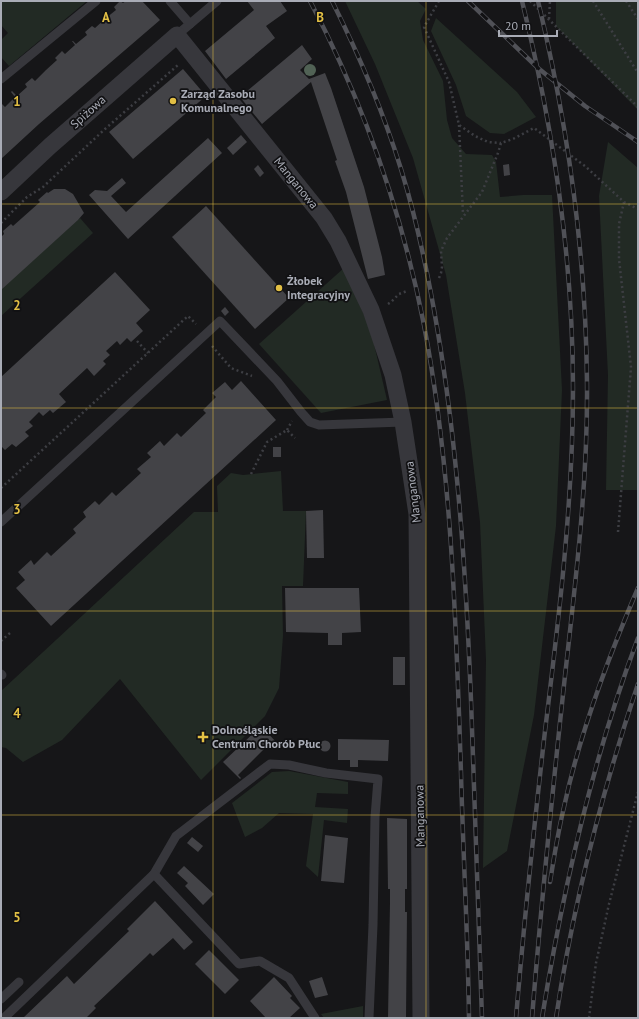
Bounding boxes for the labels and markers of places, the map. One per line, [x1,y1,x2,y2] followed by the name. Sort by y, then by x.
[181,86,255,115] place label: Zarząd Zasobu Komunalnego
[168,96,178,106] marker: Zarząd Zasobu Komunalnego
[287,273,350,302] place label: Żłobek Integracyjny
[274,283,284,293] marker: Żłobek Integracyjny
[212,722,320,751] place label: Dolnośląskie Centrum Chorób Płuc
[197,731,209,743] marker: Dolnośląskie Centrum Chorób Płuc

